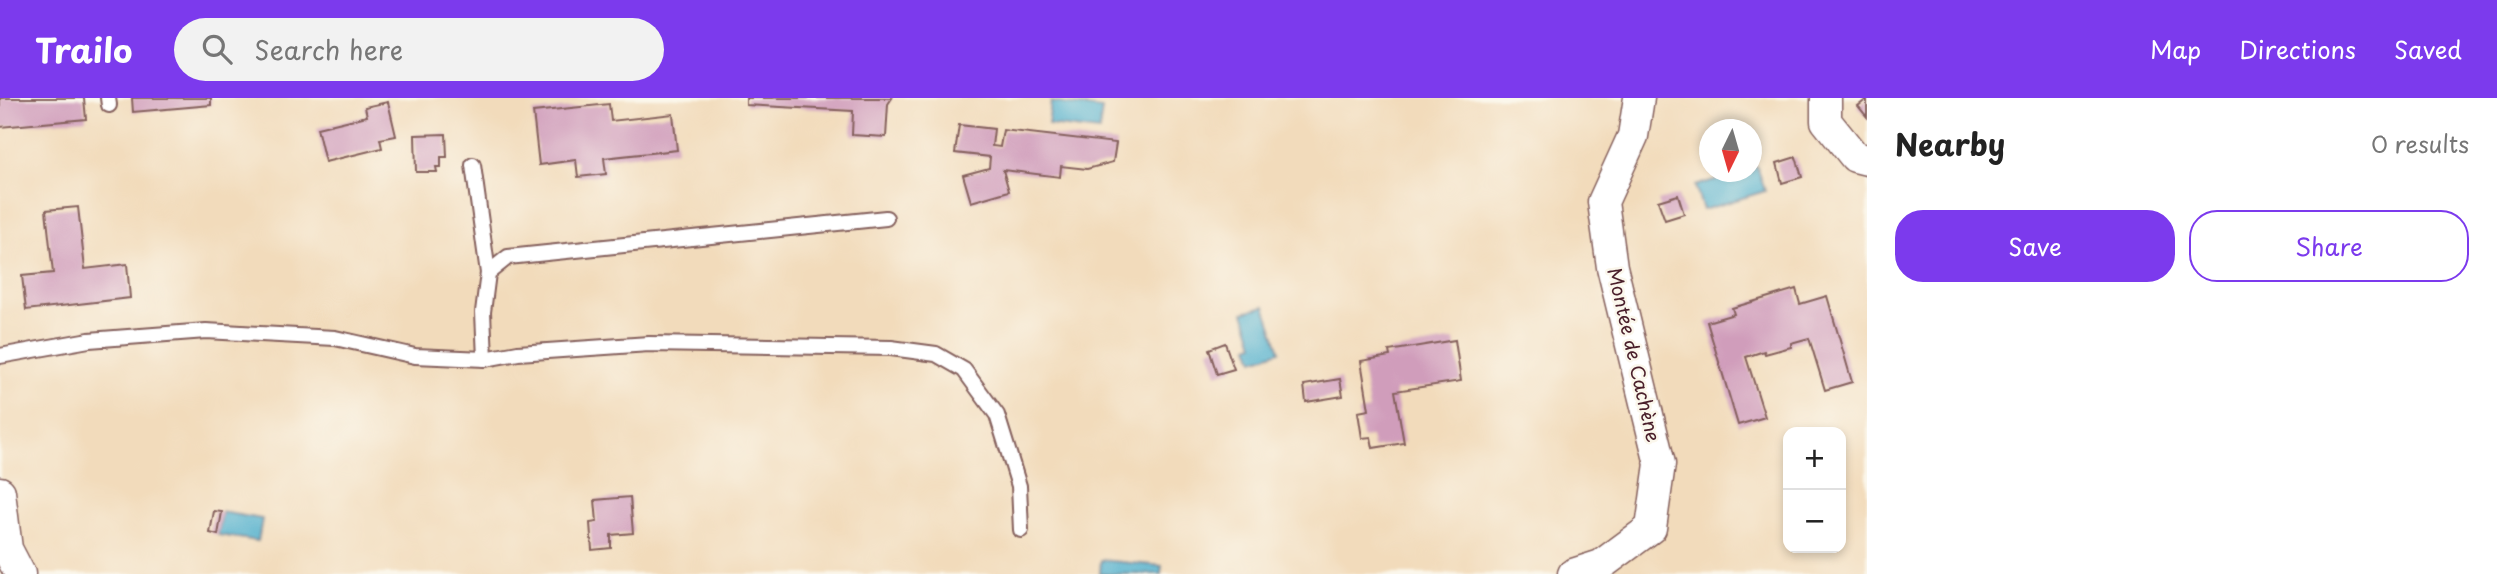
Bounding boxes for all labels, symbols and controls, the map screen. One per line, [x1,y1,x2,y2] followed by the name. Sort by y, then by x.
[174,18,664,81] search box
[35,24,132,74] text: Trailo
[198,30,236,68] icon: search
[254,30,403,69] text: Search here
[2150,31,2201,67] text: Map
[2239,31,2356,67] text: Directions
[2394,31,2462,67] text: Saved
[1699,119,1762,182] north arrow
[1895,121,2005,166] text: Nearby
[2371,126,2469,161] text: 0 results
[1895,210,2175,282] button: Save
[2189,210,2469,282] button: Share
[1601,265,1669,445] street label: Montée de Cachène
[1783,427,1846,553] map controls
[1783,427,1846,490] button: +
[1783,490,1846,553] button: −

